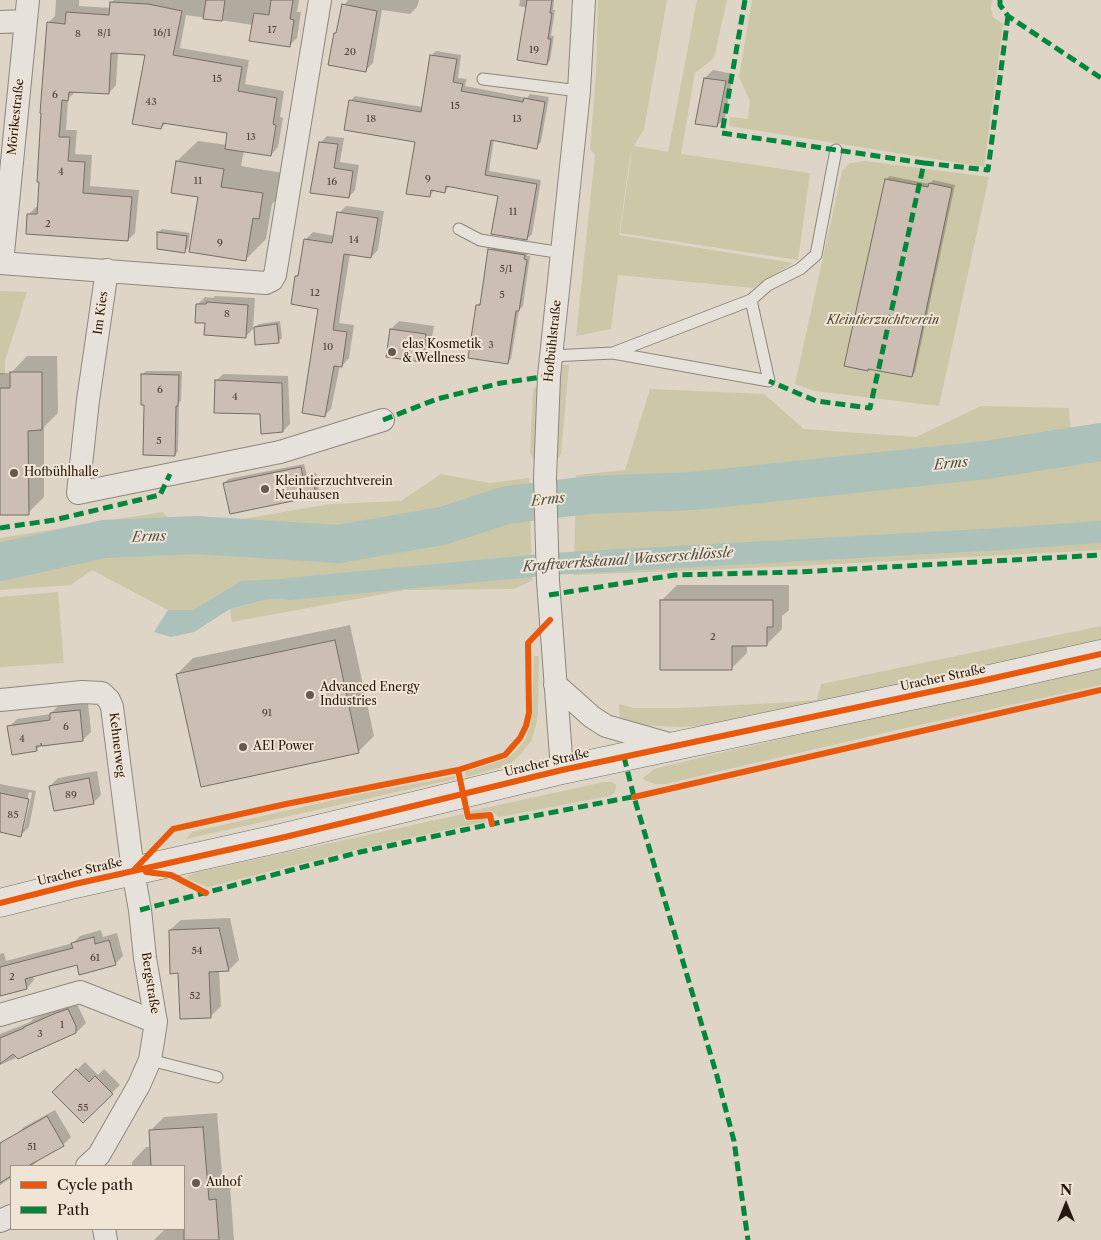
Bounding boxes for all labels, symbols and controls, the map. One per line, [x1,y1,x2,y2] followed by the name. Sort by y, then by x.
[267,24,277,36] house number: 17
[97,27,111,39] house number: 8/1
[153,27,171,39] house number: 16/1
[75,28,81,40] house number: 8
[529,44,539,56] house number: 19
[344,46,356,58] house number: 20
[212,73,222,85] house number: 15
[5,78,27,156] street label: Mörikestraße
[52,89,58,101] house number: 6
[145,96,157,108] house number: 43
[450,100,460,112] house number: 15
[366,113,376,125] house number: 18
[512,113,522,125] house number: 13
[246,131,256,143] house number: 13
[58,166,64,178] house number: 4
[425,173,431,185] house number: 9
[194,175,202,187] house number: 11
[327,176,337,188] house number: 16
[509,206,517,218] house number: 11
[45,218,51,230] house number: 2
[349,234,359,246] house number: 14
[217,237,223,249] house number: 9
[499,263,513,275] house number: 5/1
[310,287,320,299] house number: 12
[499,289,505,301] house number: 5
[91,290,111,336] street label: Im Kies
[542,299,564,383] street label: Hofbühlstraße
[224,308,230,320] house number: 8
[827,314,939,328] park label: Kleintierzuchtverein
[402,338,481,366] place label: elas Kosmetik & Wellness
[488,339,494,351] house number: 3
[323,341,333,353] house number: 10
[386,346,398,358] marker: elas Kosmetik & Wellness
[157,384,163,396] house number: 6
[232,391,238,403] house number: 4
[156,435,162,447] house number: 5
[933,454,969,474] water label: Erms
[24,466,99,480] place label: Hofbühlhalle
[8,467,20,479] marker: Hofbühlhalle
[275,475,393,503] place label: Kleintierzuchtverein Neuhausen
[259,483,271,495] marker: Kleintierzuchtverein Neuhausen
[530,490,566,510] water label: Erms
[132,528,166,546] water label: Erms
[522,544,734,576] water label: Kraftwerkskanal Wasserschlössle
[710,631,716,643] house number: 2
[899,662,987,694] street label: Uracher Straße
[320,681,420,709] place label: Advanced Energy Industries
[304,689,316,701] marker: Advanced Energy Industries
[262,707,272,719] house number: 91
[106,712,128,778] street label: Kehnerweg
[63,721,69,733] house number: 6
[19,733,25,745] house number: 4
[253,740,314,754] place label: AEI Power
[237,741,249,753] marker: AEI Power
[503,746,591,780] street label: Uracher Straße
[65,789,77,801] house number: 89
[7,809,19,821] house number: 85
[36,855,124,889] street label: Uracher Straße
[191,945,203,957] house number: 54
[138,951,162,1015] street label: Bergstraße
[90,952,100,964] house number: 61
[9,971,15,983] house number: 2
[189,990,201,1002] house number: 52
[60,1019,64,1031] house number: 1
[37,1028,43,1040] house number: 3
[78,1102,88,1114] house number: 55
[27,1141,37,1153] house number: 51
[10,1165,185,1230] legend
[57,1175,133,1194] text: Cycle path
[206,1176,241,1190] place label: Auhof
[190,1177,202,1189] marker: Auhof
[1041,1180,1091,1230] north arrow
[1060,1181,1072,1199] text: N
[57,1200,89,1219] text: Path

